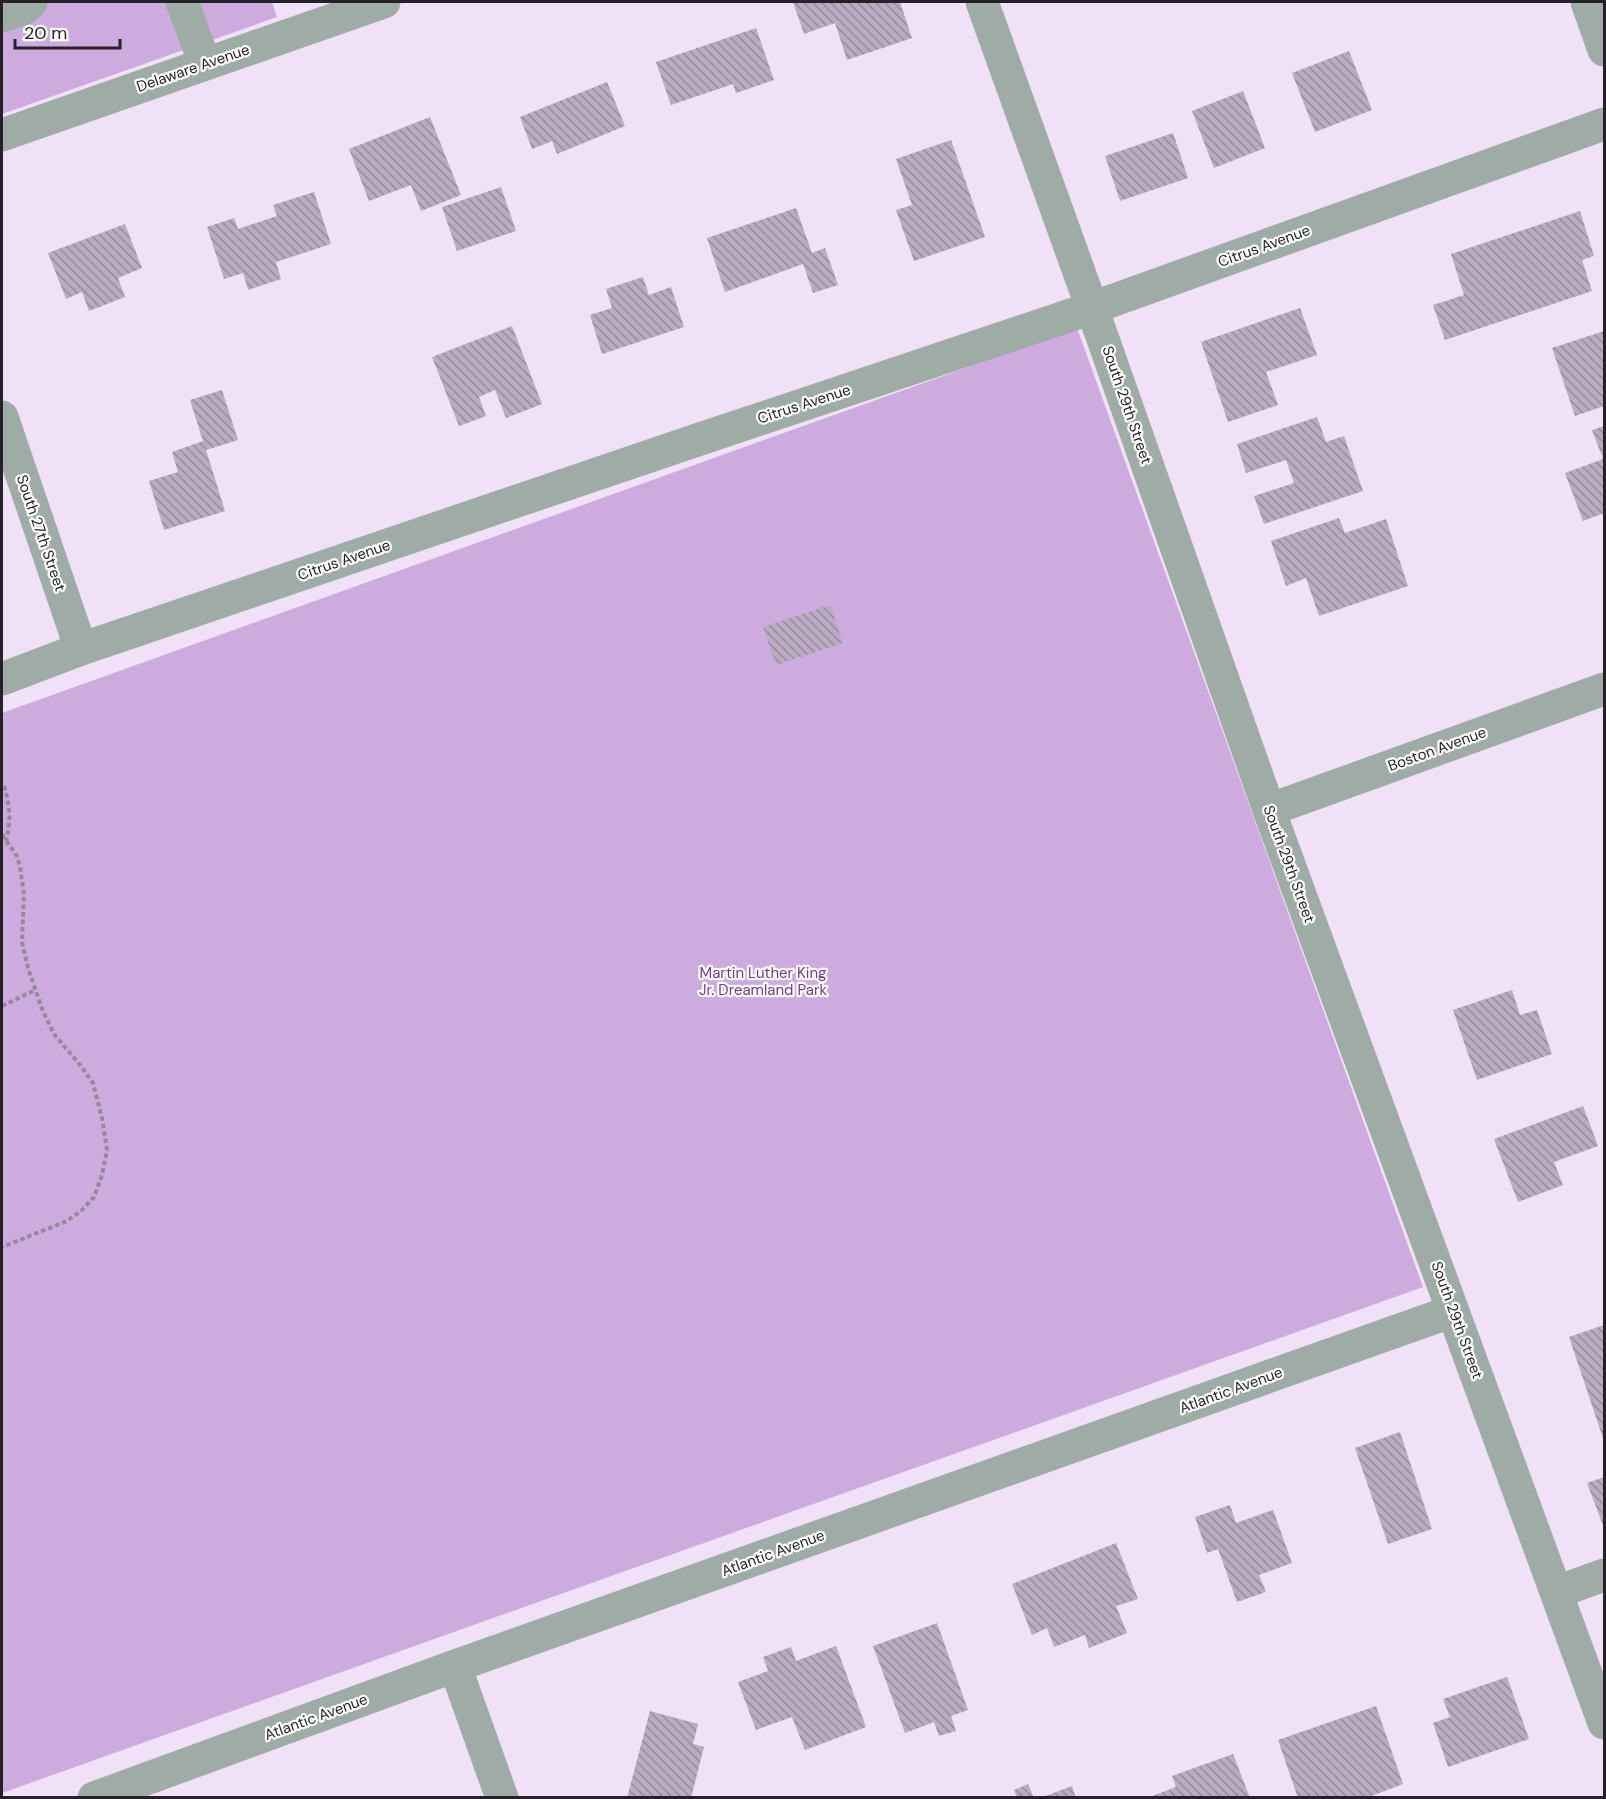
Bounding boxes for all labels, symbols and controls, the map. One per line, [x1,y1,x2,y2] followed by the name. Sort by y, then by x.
[15,12,120,50] scale bar
[24,21,67,45] text: 20 m
[134,39,252,97] street label: Delaware Avenue
[1215,220,1313,272] street label: Citrus Avenue
[1097,343,1157,467] street label: South 29th Street
[755,380,853,428] street label: Citrus Avenue
[12,472,70,594] street label: South 27th Street
[295,535,393,585] street label: Citrus Avenue
[1385,722,1489,776] street label: Boston Avenue
[1258,803,1320,926] street label: South 29th Street
[699,963,828,1000] park label: Martin Luther King Jr. Dreamland Park
[1426,1259,1488,1382] street label: South 29th Street
[1177,1362,1285,1418] street label: Atlantic Avenue
[719,1525,827,1581] street label: Atlantic Avenue
[262,1689,370,1745] street label: Atlantic Avenue

